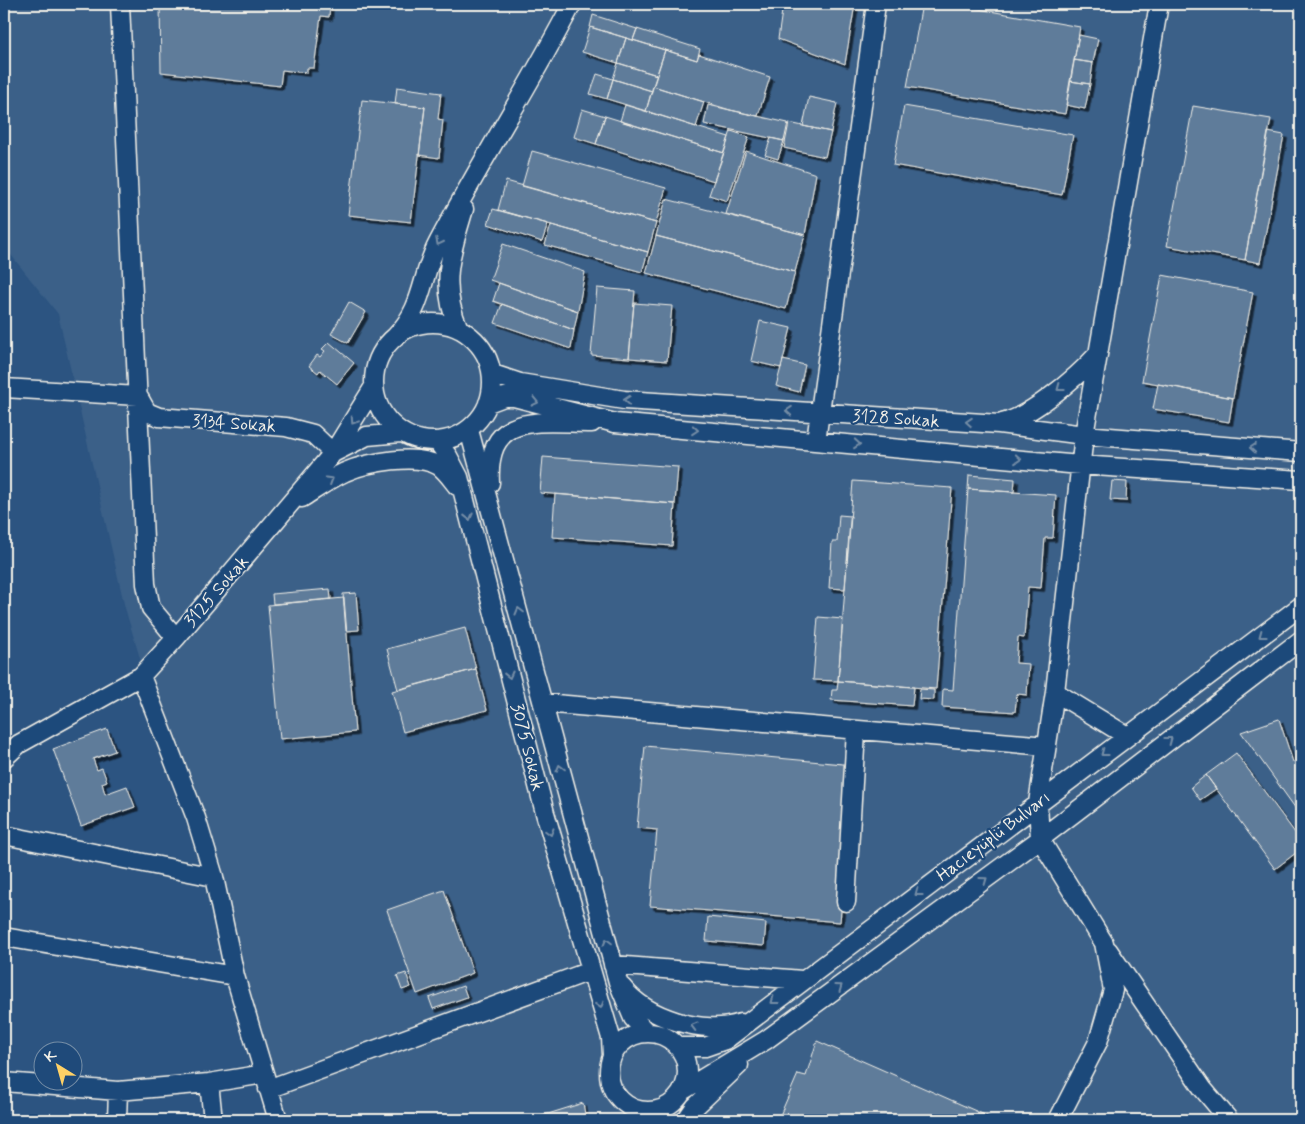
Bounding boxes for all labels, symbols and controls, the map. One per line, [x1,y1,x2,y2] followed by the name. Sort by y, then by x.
[435,236,445,245] one-way arrow
[1056,382,1066,391] one-way arrow
[623,394,631,405] one-way arrow
[531,396,540,407] one-way arrow
[852,404,940,434] street label: 3128 Sokak
[785,405,793,416] one-way arrow
[191,409,277,439] street label: 3134 Sokak
[351,415,360,425] one-way arrow
[965,417,973,428] one-way arrow
[691,424,699,435] one-way arrow
[853,439,861,450] one-way arrow
[1248,443,1256,454] one-way arrow
[1015,454,1023,465] one-way arrow
[325,477,334,487] one-way arrow
[463,513,474,522] one-way arrow
[179,551,255,633] street label: 3125 Sokak
[514,606,525,615] one-way arrow
[1258,629,1268,638] one-way arrow
[504,670,514,678] one-way arrow
[505,701,550,794] street label: 3075 Sokak
[1163,738,1172,746] one-way arrow
[1101,748,1110,756] one-way arrow
[556,764,566,772] one-way arrow
[932,786,1055,888] street label: Hacıeyüplü Bulvarı
[545,827,555,836] one-way arrow
[978,877,988,886] one-way arrow
[914,887,924,896] one-way arrow
[602,937,613,946] one-way arrow
[833,984,843,993] one-way arrow
[770,995,780,1004] one-way arrow
[594,1000,604,1009] one-way arrow
[690,1021,699,1032] one-way arrow
[32,1042,82,1092] north arrow
[41,1046,61,1067] text: K

